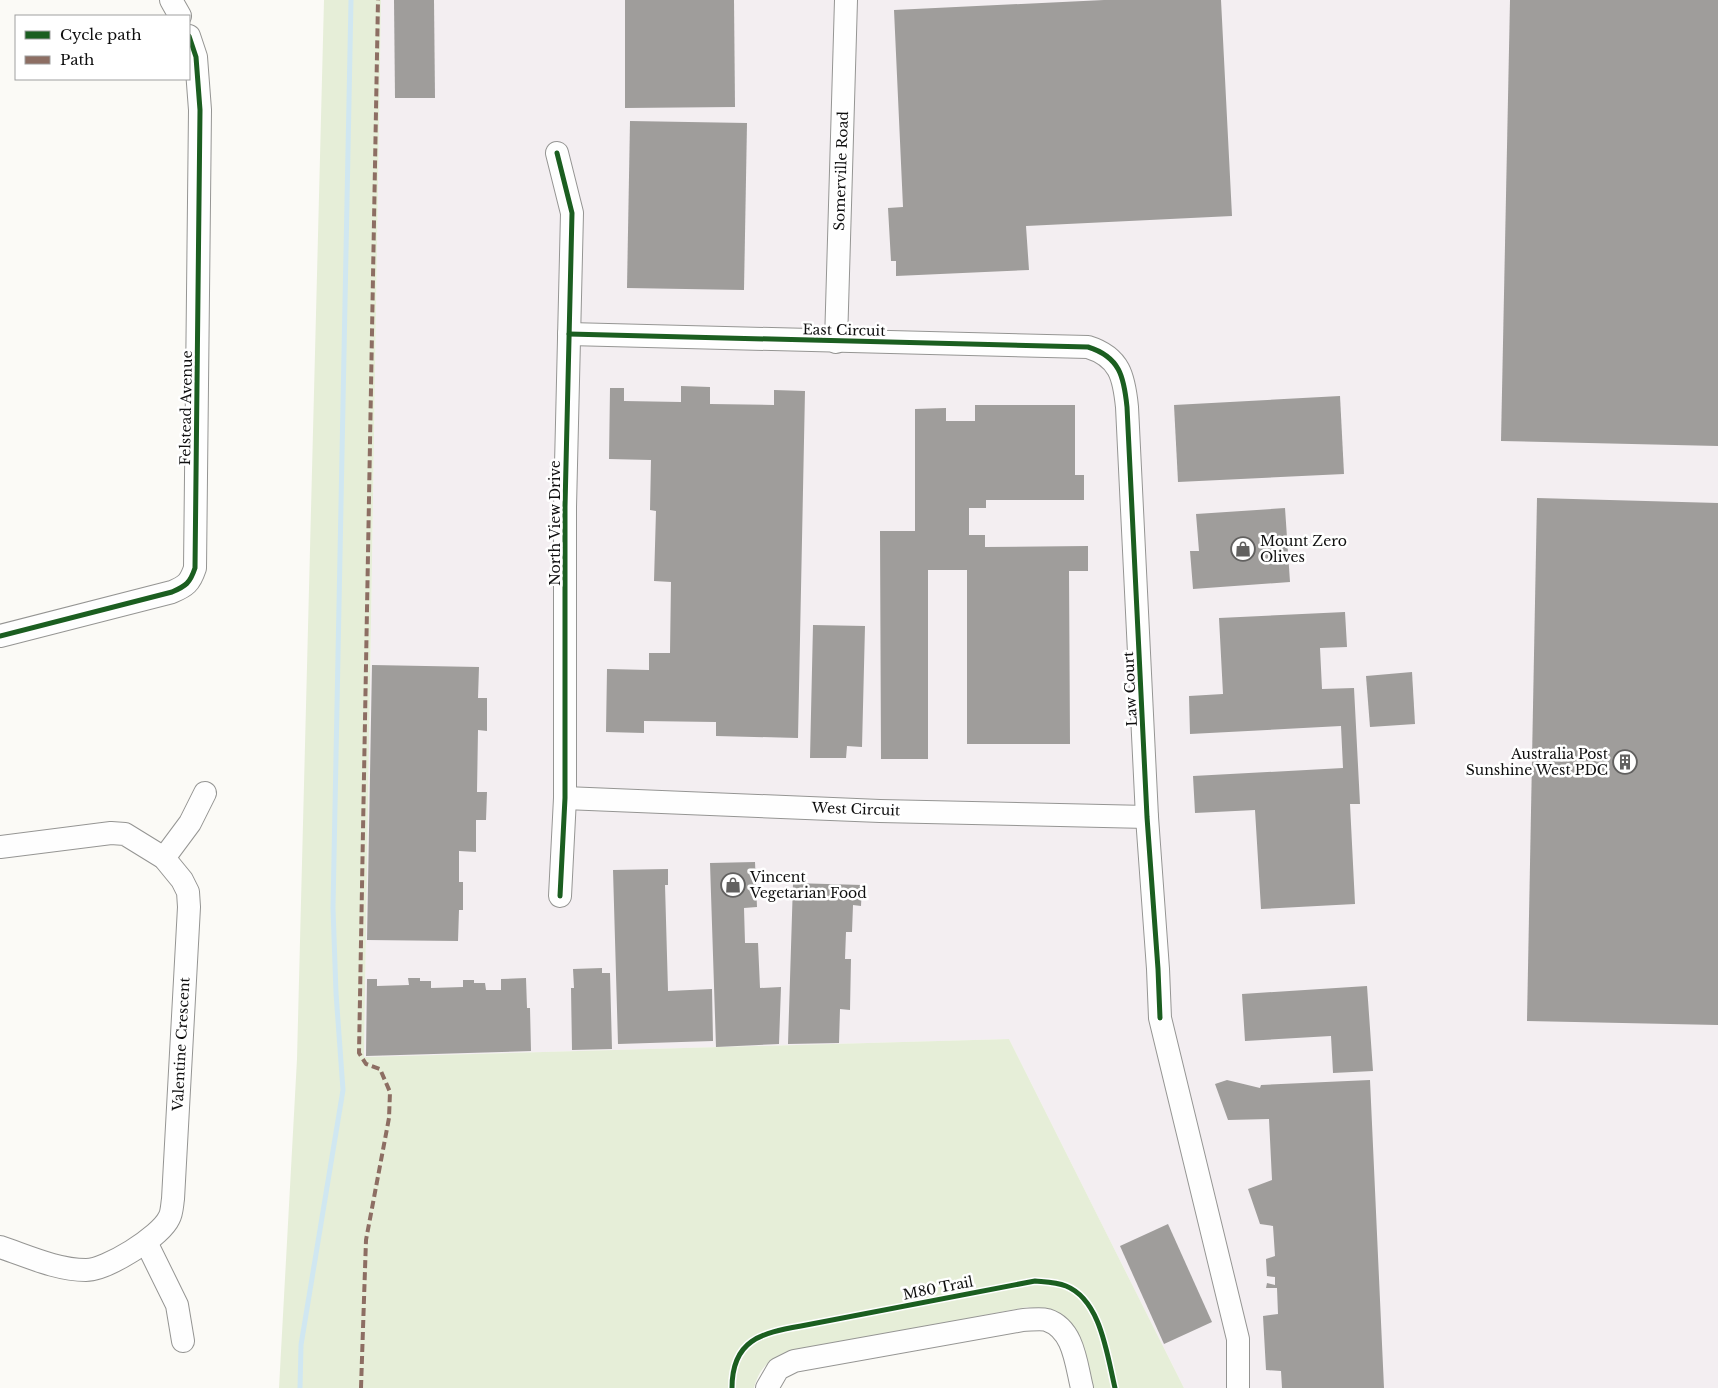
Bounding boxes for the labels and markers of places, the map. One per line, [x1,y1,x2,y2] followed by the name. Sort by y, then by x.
[1260,532,1347,566] place label: Mount Zero Olives
[1230,536,1256,562] shop icon: Mount Zero Olives
[1466,745,1609,779] place label: Australia Post Sunshine West PDC
[1612,749,1638,775] building icon: Australia Post Sunshine West PDC
[749,868,867,902] place label: Vincent Vegetarian Food
[720,872,746,898] shop icon: Vincent Vegetarian Food

